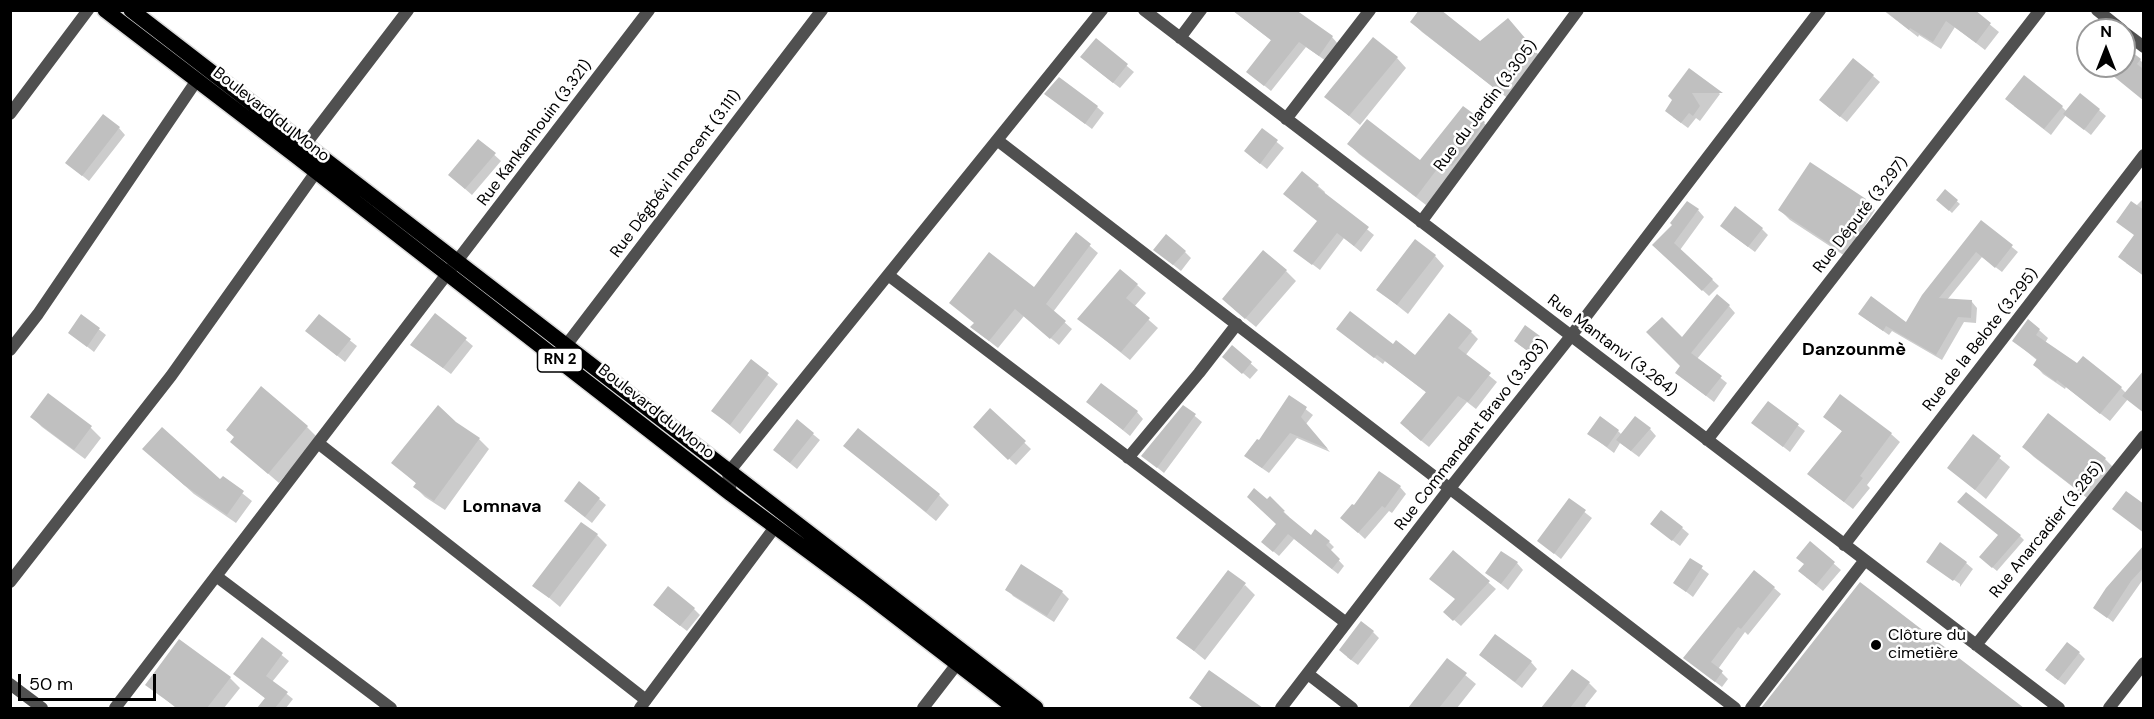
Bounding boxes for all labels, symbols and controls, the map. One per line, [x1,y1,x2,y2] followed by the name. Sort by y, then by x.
[2076,18,2136,78] north arrow
[2100,21,2112,42] text: N
[1430,36,1542,176] street label: Rue du Jardin (3.305)
[474,56,596,210] street label: Rue Kankanhouin (3.321)
[209,64,333,166] street label: Boulevard du Mono
[607,86,745,262] street label: Rue Dégbévi Innocent (3.111)
[1810,153,1912,277] street label: Rue Député (3.297)
[1919,265,2043,415] street label: Rue de la Belote (3.295)
[1543,291,1681,401] street label: Rue Mantanvi (3.264)
[1391,335,1553,535] street label: Rue Commandant Bravo (3.303)
[1802,339,1906,361] district label: Danzounmè
[538,348,582,372] road number: RN 2
[594,361,718,463] street label: Boulevard du Mono
[1986,458,2108,602] street label: Rue Anarcadier (3.285)
[462,496,542,518] district label: Lomnava
[1888,626,1966,664] place label: Clôture du cimetière
[1869,638,1883,652] marker: Clôture du cimetière
[21,662,159,700] scale bar
[29,672,73,696] text: 50 m

